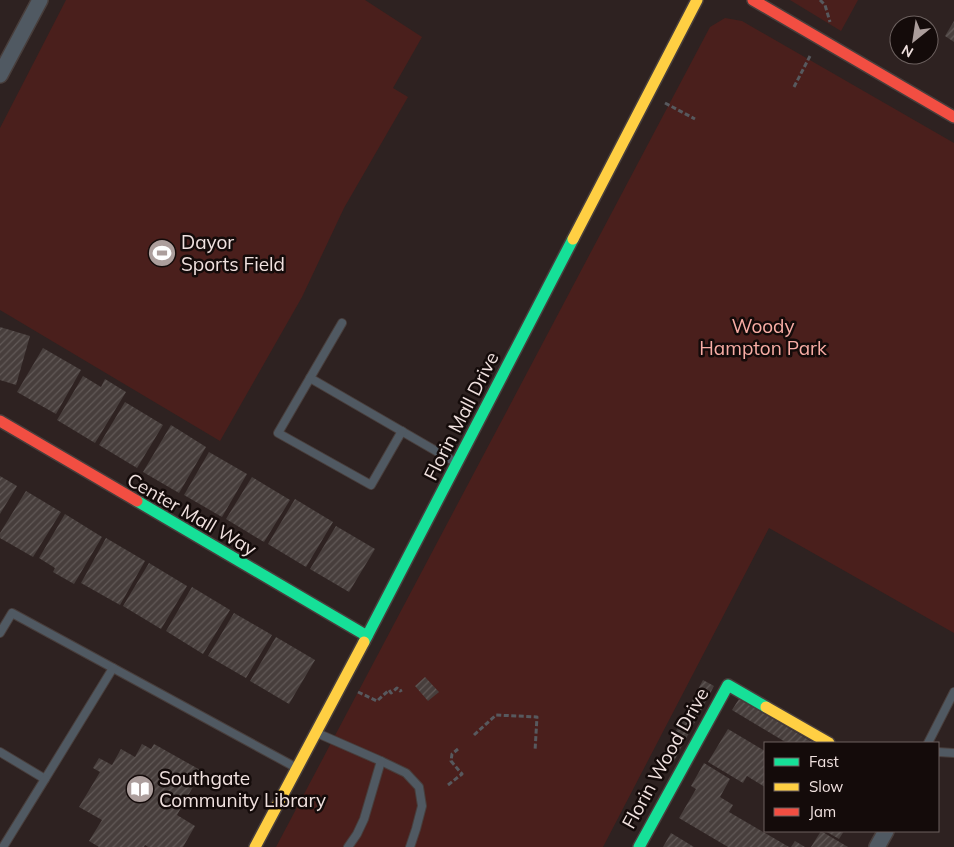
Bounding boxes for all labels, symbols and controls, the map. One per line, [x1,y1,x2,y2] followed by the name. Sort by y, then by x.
[889,15,939,65] north arrow
[898,41,917,62] text: N
[181,230,285,276] place label: Dayor Sports Field
[147,238,177,268] sports icon: Dayor Sports Field
[699,314,827,360] park label: Woody Hampton Park
[418,348,504,484] street label: Florin Mall Drive
[123,467,261,561] street label: Center Mall Way
[616,683,714,833] street label: Florin Wood Drive
[764,742,939,832] legend
[809,752,839,771] text: Fast
[159,766,326,812] place label: Southgate Community Library
[125,774,155,804] library icon: Southgate Community Library
[809,777,843,796] text: Slow
[809,802,836,821] text: Jam

